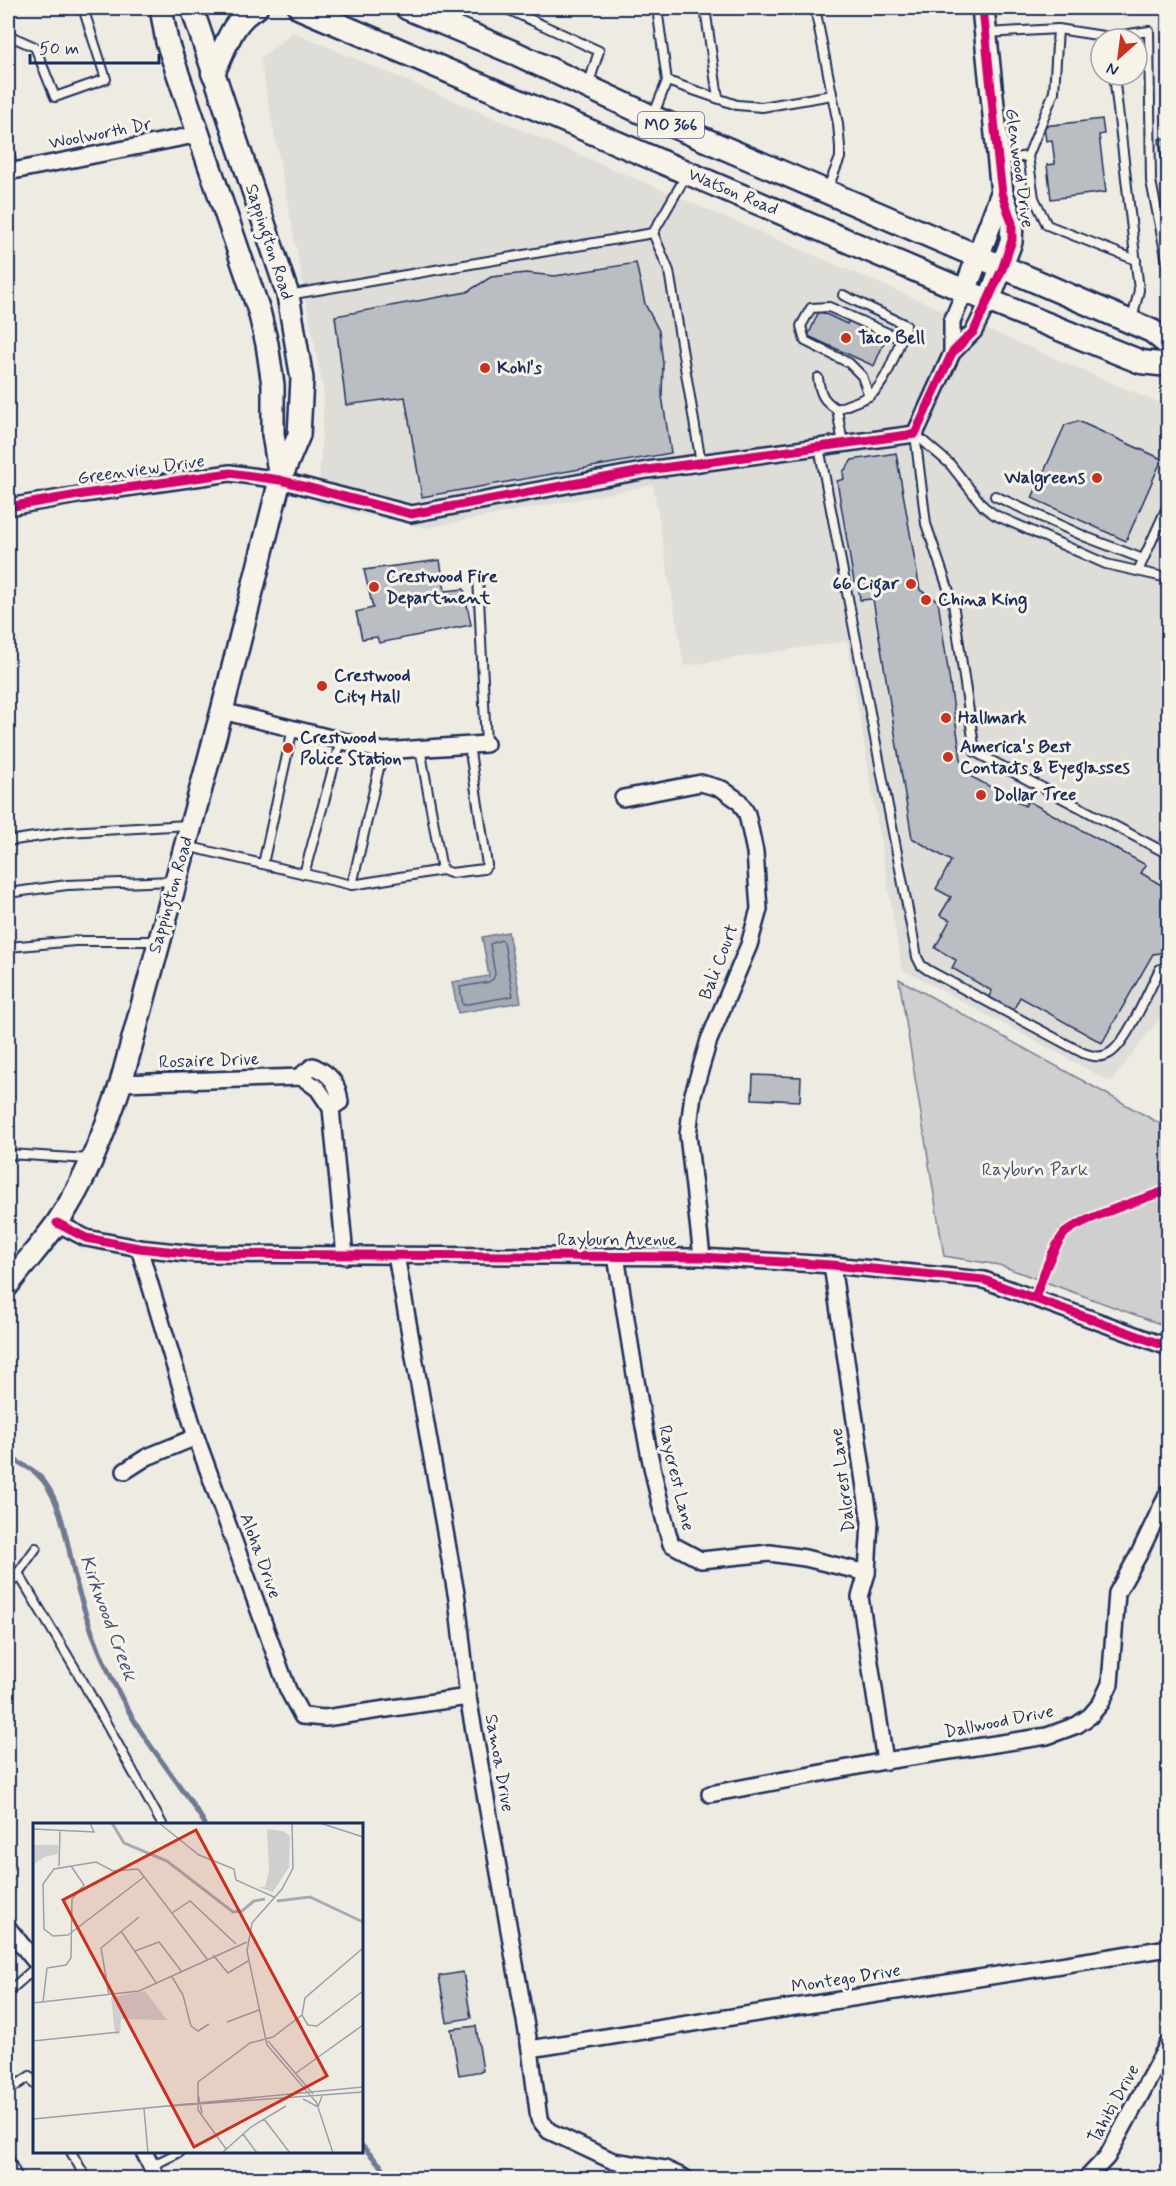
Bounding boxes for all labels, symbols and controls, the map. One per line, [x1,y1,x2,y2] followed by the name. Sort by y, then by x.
[30,27,159,65] scale bar
[1089,27,1149,87] north arrow
[39,37,79,61] text: 50 m
[1103,57,1122,81] text: N
[999,107,1039,229] street label: Glenwood Drive
[47,112,154,156] street label: Woolworth Dr
[638,112,704,138] road number: MO 366
[684,162,782,222] street label: Watson Road
[237,181,299,304] street label: Sappington Road
[858,326,925,350] place label: Taco Bell
[839,331,853,345] marker: Taco Bell
[497,356,542,380] place label: Kohl's
[478,361,492,375] marker: Kohl's
[76,449,206,491] street label: Greenview Drive
[1003,466,1085,492] place label: Walgreens
[1090,471,1104,485] marker: Walgreens
[386,565,498,610] place label: Crestwood Fire Department
[832,572,900,598] place label: 66 Cigar
[904,577,918,591] marker: 66 Cigar
[367,580,381,594] marker: Crestwood Fire Department
[938,588,1027,614] place label: China King
[919,593,933,607] marker: China King
[334,664,410,709] place label: Crestwood City Hall
[315,679,329,693] marker: Crestwood City Hall
[958,706,1027,730] place label: Hallmark
[939,711,953,725] marker: Hallmark
[300,726,402,771] place label: Crestwood Police Station
[960,735,1130,782] place label: America's Best Contacts & Eyeglasses
[281,741,295,755] marker: Crestwood Police Station
[941,750,955,764] marker: America's Best Contacts & Eyeglasses
[993,783,1076,807] place label: Dollar Tree
[974,788,988,802] marker: Dollar Tree
[143,834,201,957] street label: Sappington Road
[694,921,744,1003] street label: Bali Court
[158,1047,260,1075] street label: Rosaire Drive
[982,1158,1088,1182] park label: Rayburn Park
[557,1228,677,1252] street label: Rayburn Avenue
[652,1423,700,1533] street label: Raycrest Lane
[825,1427,861,1533] street label: Dalcrest Lane
[233,1510,287,1602] street label: Aloha Drive
[73,1551,144,1685] water label: Kirkwood Creek
[942,1700,1056,1744] street label: Dallwood Drive
[479,1712,519,1814] street label: Samoa Drive
[33,1823,363,2153] inset map
[790,1959,902,1999] street label: Montego Drive
[1082,2060,1146,2148] street label: Tahiti Drive

